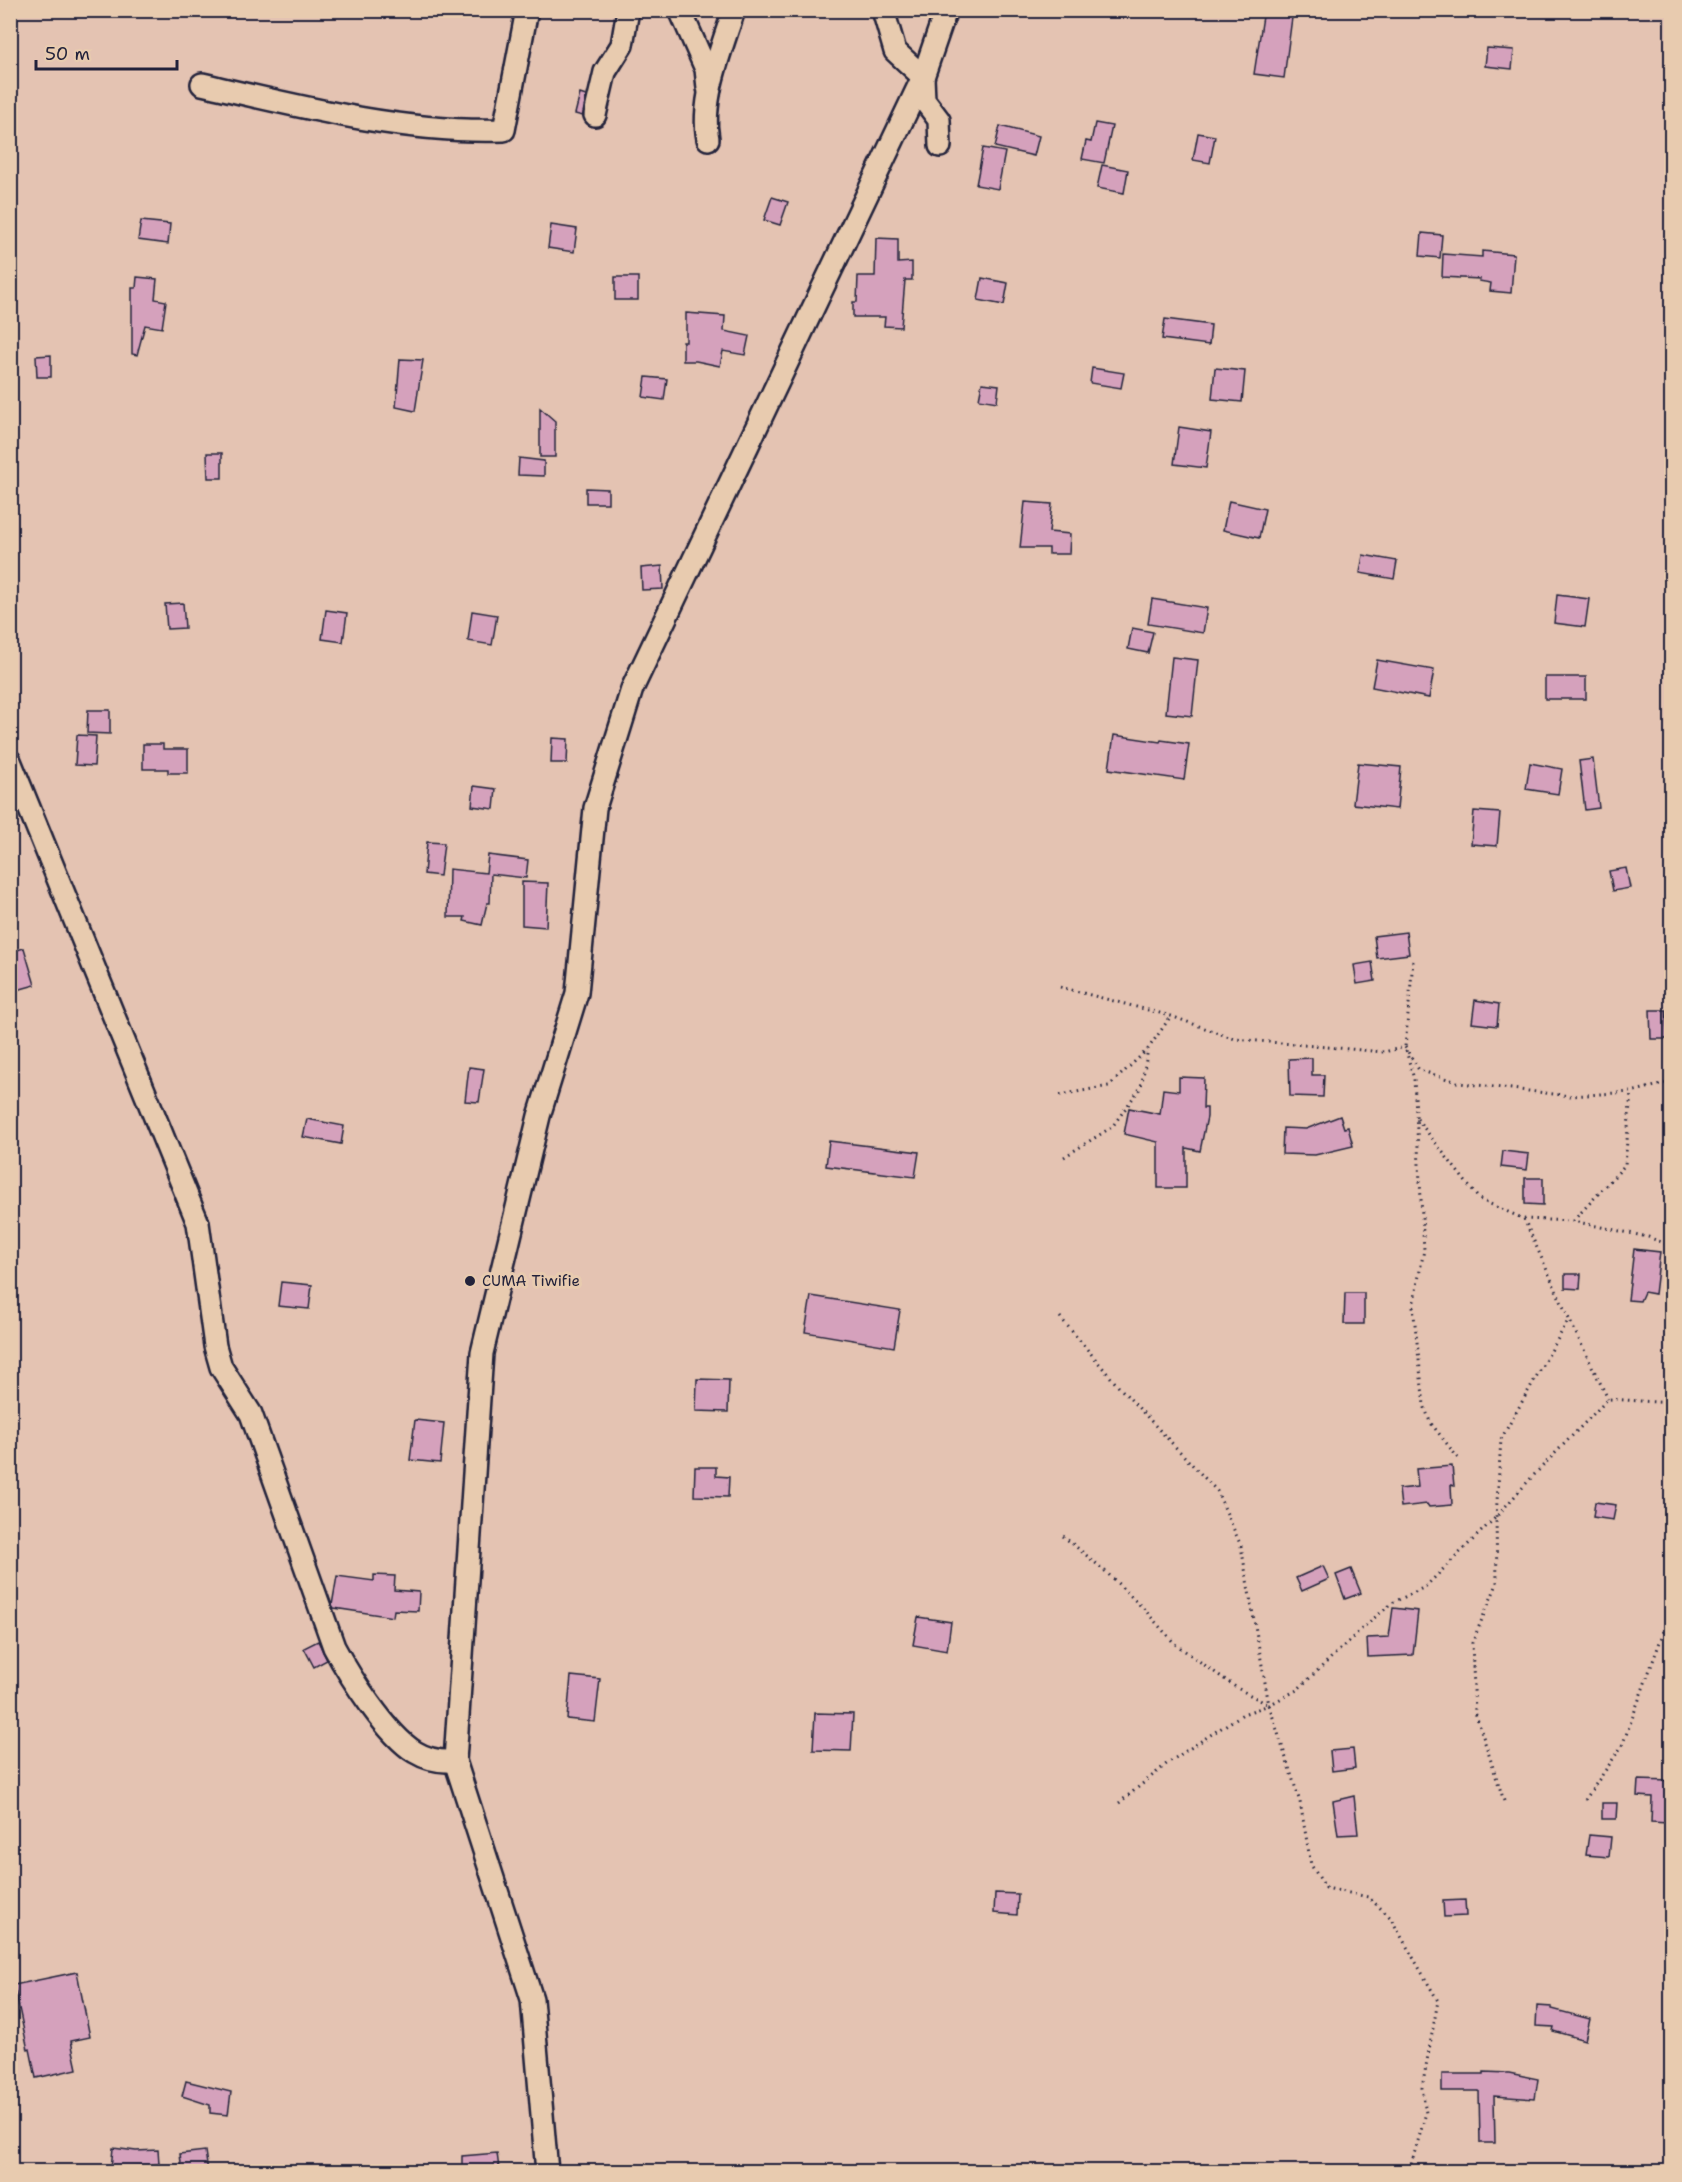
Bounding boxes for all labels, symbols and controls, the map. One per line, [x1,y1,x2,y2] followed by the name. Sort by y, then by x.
[36,33,177,71] scale bar
[45,42,90,66] text: 50 m
[482,1271,580,1291] place label: CUMA Tiwifie
[463,1274,477,1288] marker: CUMA Tiwifie

